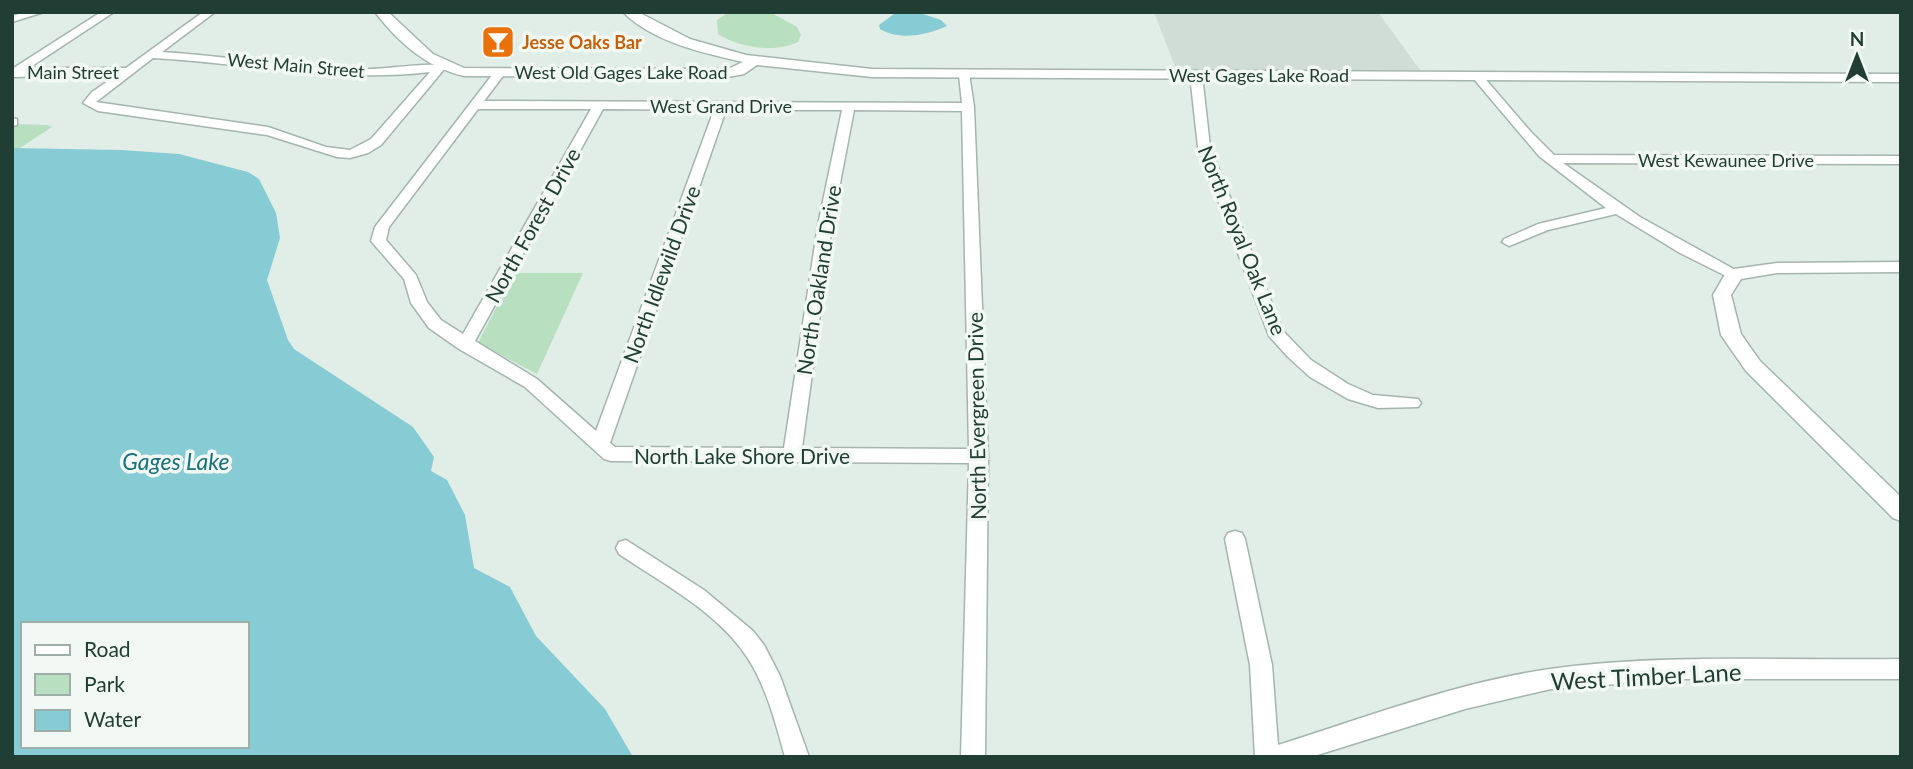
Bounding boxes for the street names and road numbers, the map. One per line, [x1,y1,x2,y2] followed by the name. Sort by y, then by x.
[226,48,366,82] street label: West Main Street
[27,61,119,83] street label: Main Street
[514,61,728,83] street label: West Old Gages Lake Road
[1169,64,1349,86] street label: West Gages Lake Road
[650,95,792,117] street label: West Grand Drive
[1194,142,1292,338] street label: North Royal Oak Lane
[479,143,585,307] street label: North Forest Drive
[1638,149,1814,171] street label: West Kewaunee Drive
[617,182,705,366] street label: North Idlewild Drive
[791,183,845,377] street label: North Oakland Drive
[962,312,990,520] street label: North Evergreen Drive
[634,443,850,468] street label: North Lake Shore Drive
[1550,657,1742,695] street label: West Timber Lane

